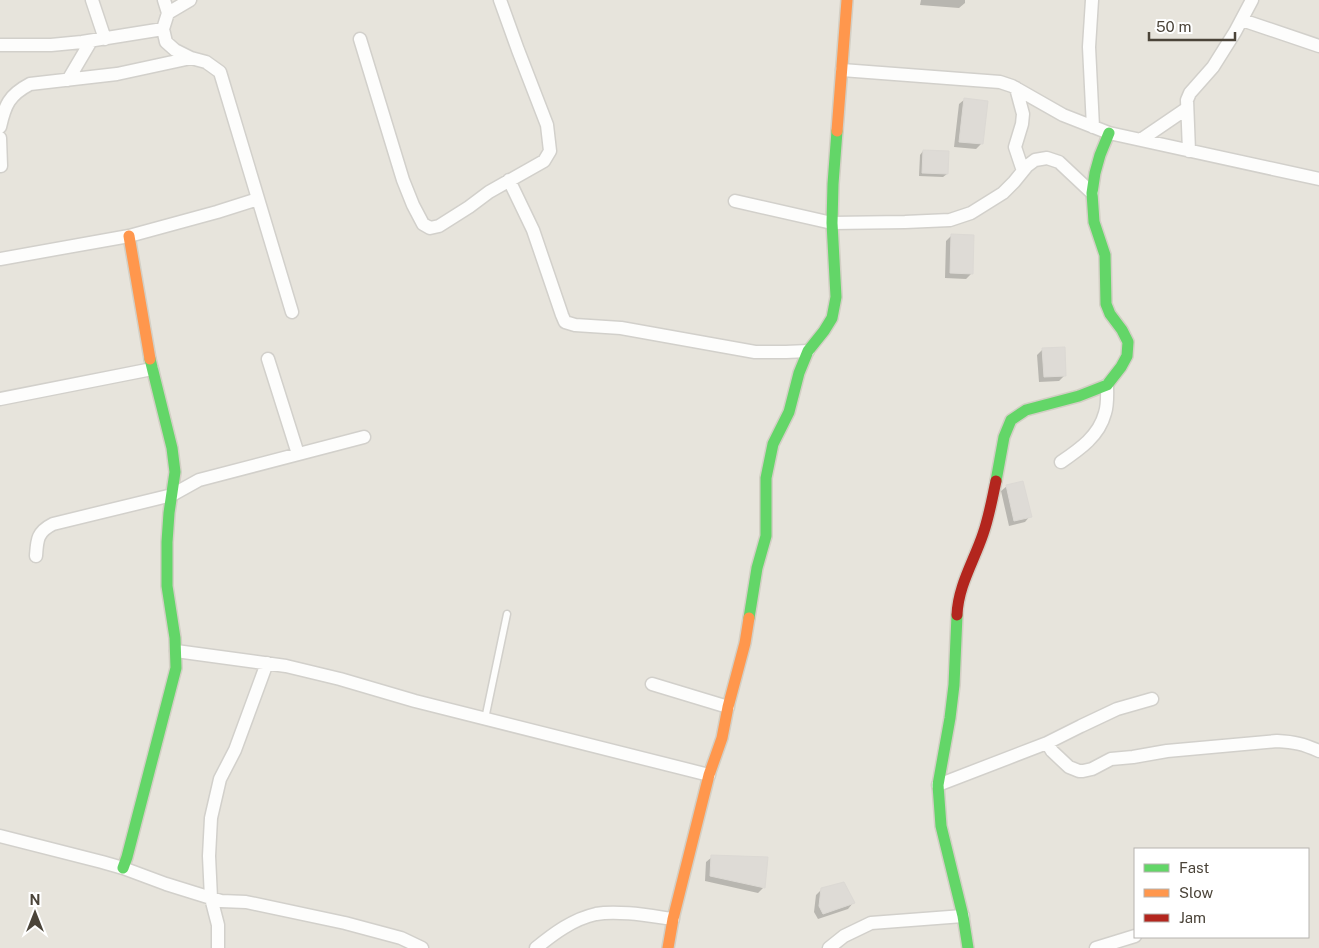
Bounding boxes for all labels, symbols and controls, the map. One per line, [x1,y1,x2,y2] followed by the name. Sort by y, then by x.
[1149,10,1235,42] scale bar
[1156,18,1191,35] text: 50 m
[1134,848,1309,938] legend
[1179,859,1209,876] text: Fast
[1179,884,1214,901] text: Slow
[10,888,60,938] north arrow
[30,892,40,908] text: N
[1179,909,1206,926] text: Jam

